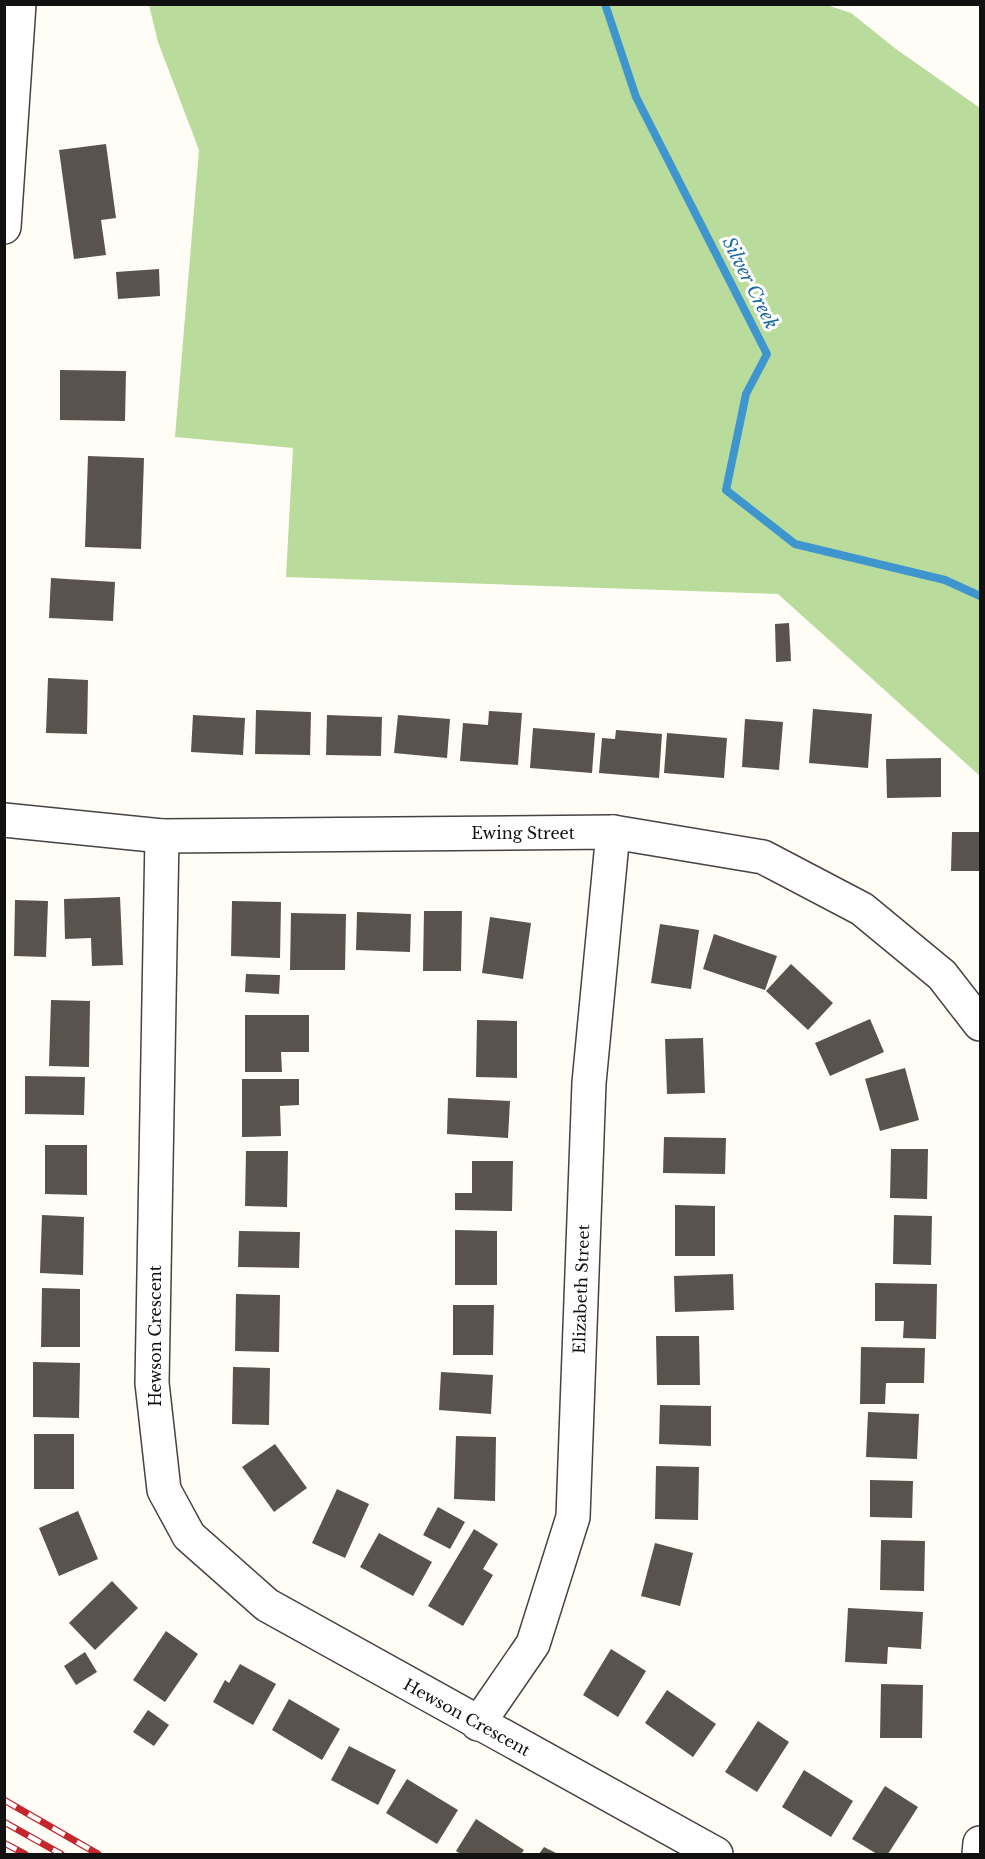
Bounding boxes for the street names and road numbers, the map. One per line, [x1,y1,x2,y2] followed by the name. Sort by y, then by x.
[471,823,575,843] street label: Ewing Street
[569,1224,593,1354] street label: Elizabeth Street
[145,1265,165,1407] street label: Hewson Crescent
[400,1674,534,1760] street label: Hewson Crescent

